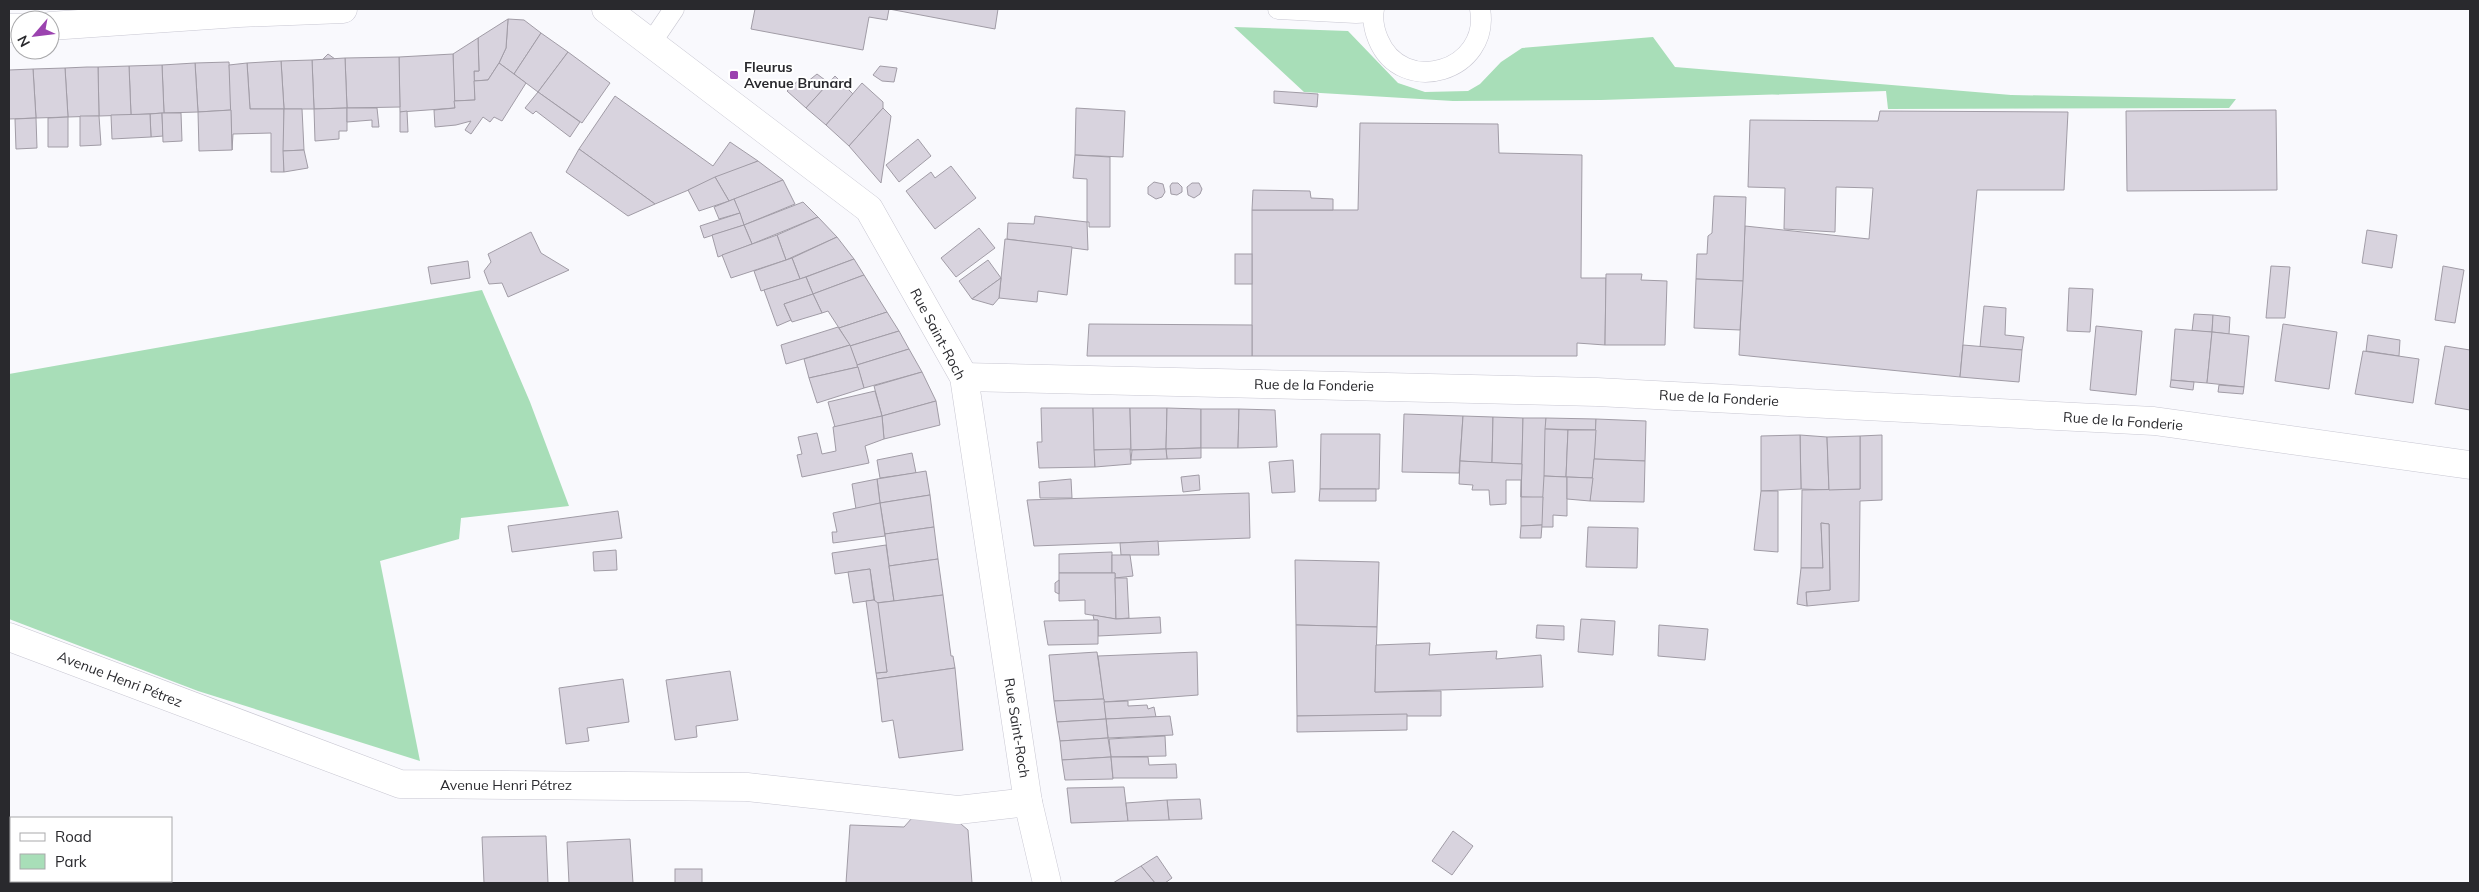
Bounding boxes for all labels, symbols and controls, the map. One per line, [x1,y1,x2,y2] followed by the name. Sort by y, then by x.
[10,10,60,60] north arrow
[13,32,34,50] text: N
[744,58,852,92] place label: Fleurus Avenue Brunard
[728,69,740,81] marker: Fleurus Avenue Brunard
[906,285,970,383] street label: Rue Saint-Roch
[1254,375,1374,395] street label: Rue de la Fonderie
[1659,386,1779,410] street label: Rue de la Fonderie
[2063,408,2183,434] street label: Rue de la Fonderie
[55,647,185,711] street label: Avenue Henri Pétrez
[1000,677,1034,779] street label: Rue Saint-Roch
[440,776,572,794] street label: Avenue Henri Pétrez
[10,817,172,882] legend
[55,827,92,846] text: Road
[55,852,87,871] text: Park

